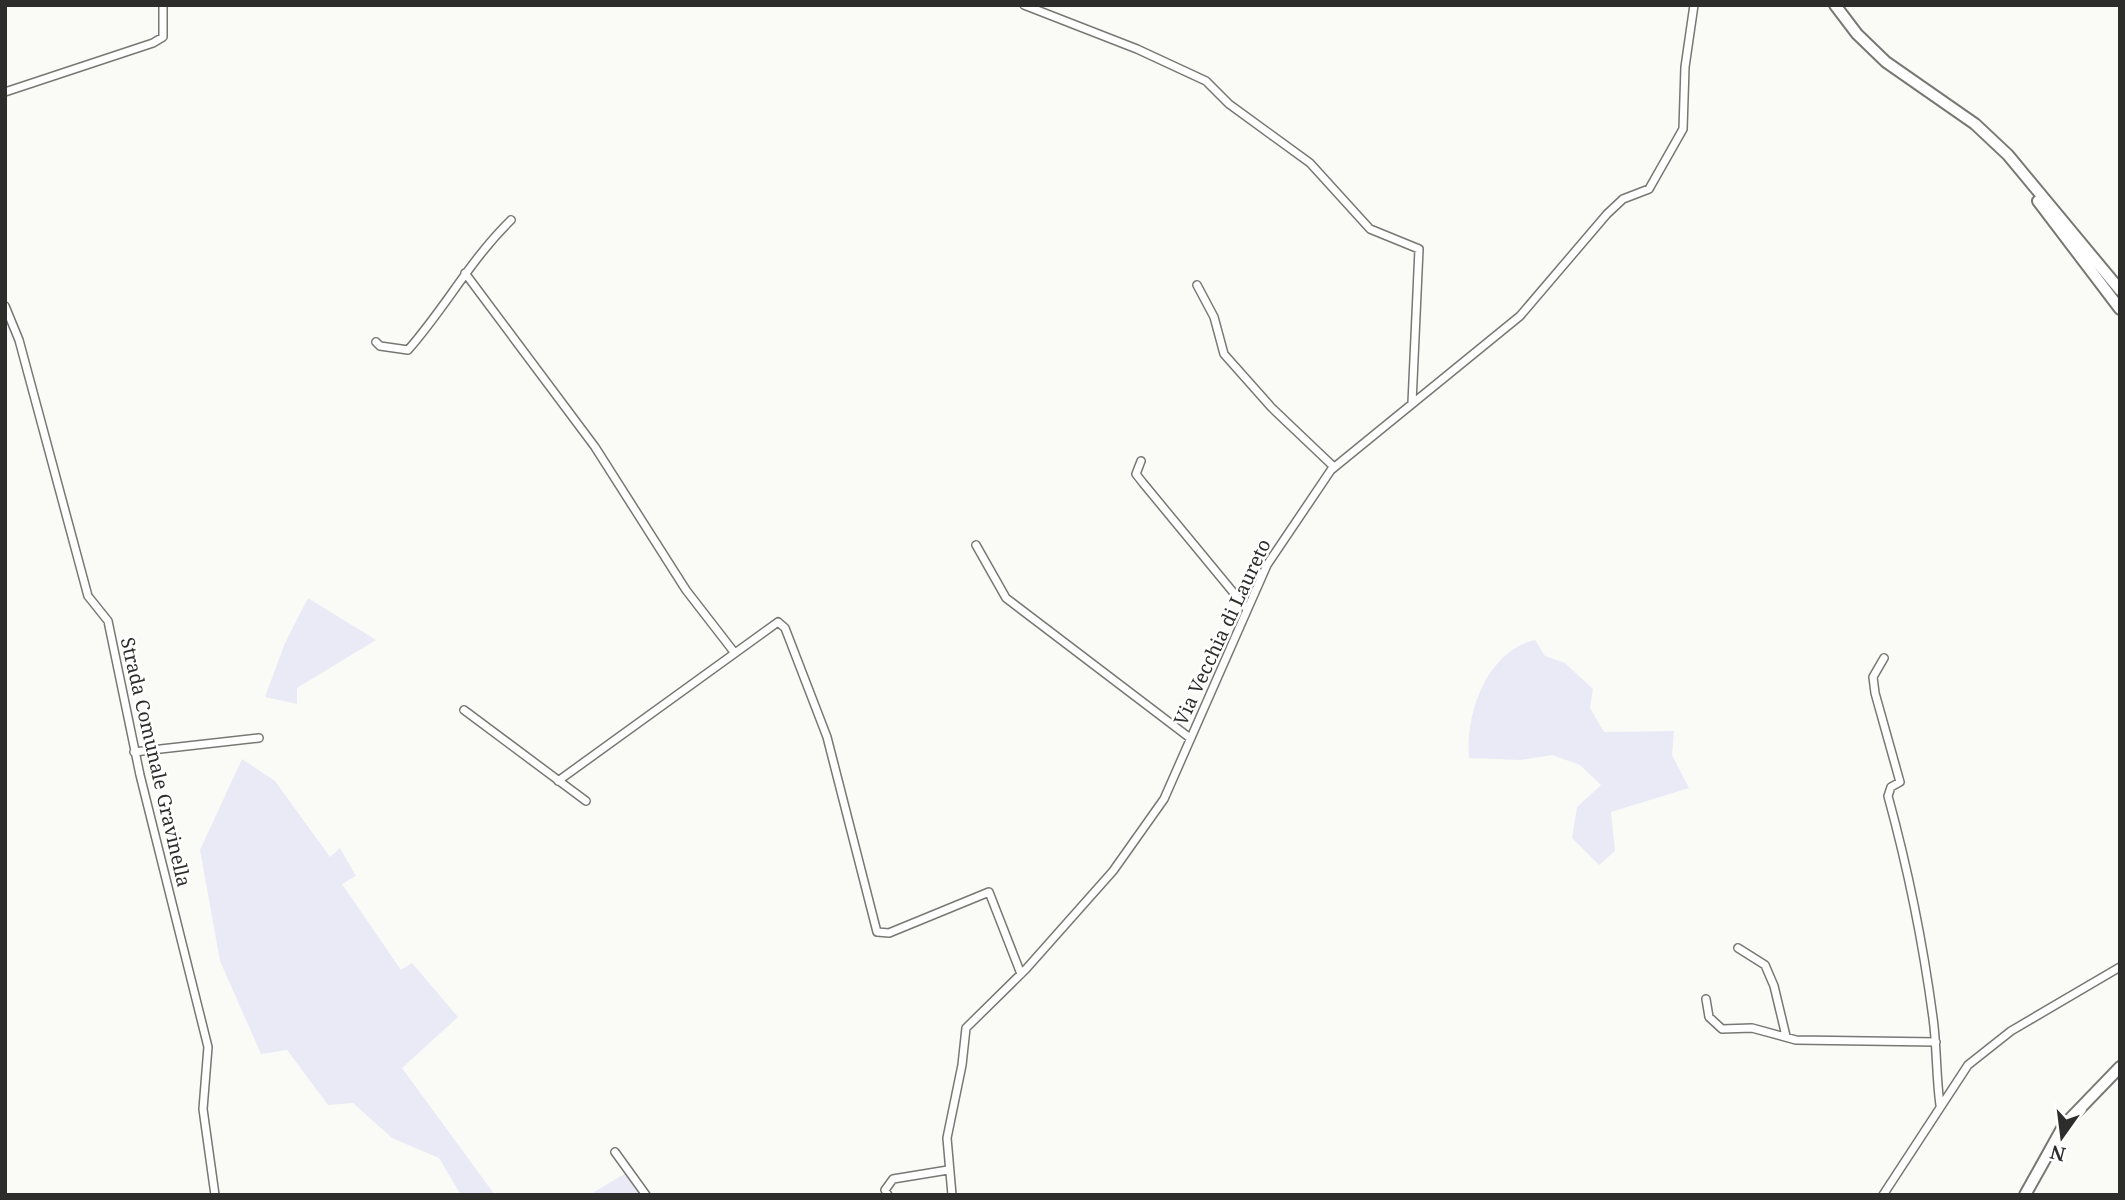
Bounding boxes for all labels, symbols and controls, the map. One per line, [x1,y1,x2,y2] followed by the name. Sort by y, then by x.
[1167,535,1277,729] street label: Via Vecchia di Laureto
[115,635,197,889] street label: Strada Comunale Gravinella
[2027,1102,2097,1172] north arrow
[2047,1139,2068,1168] text: N

